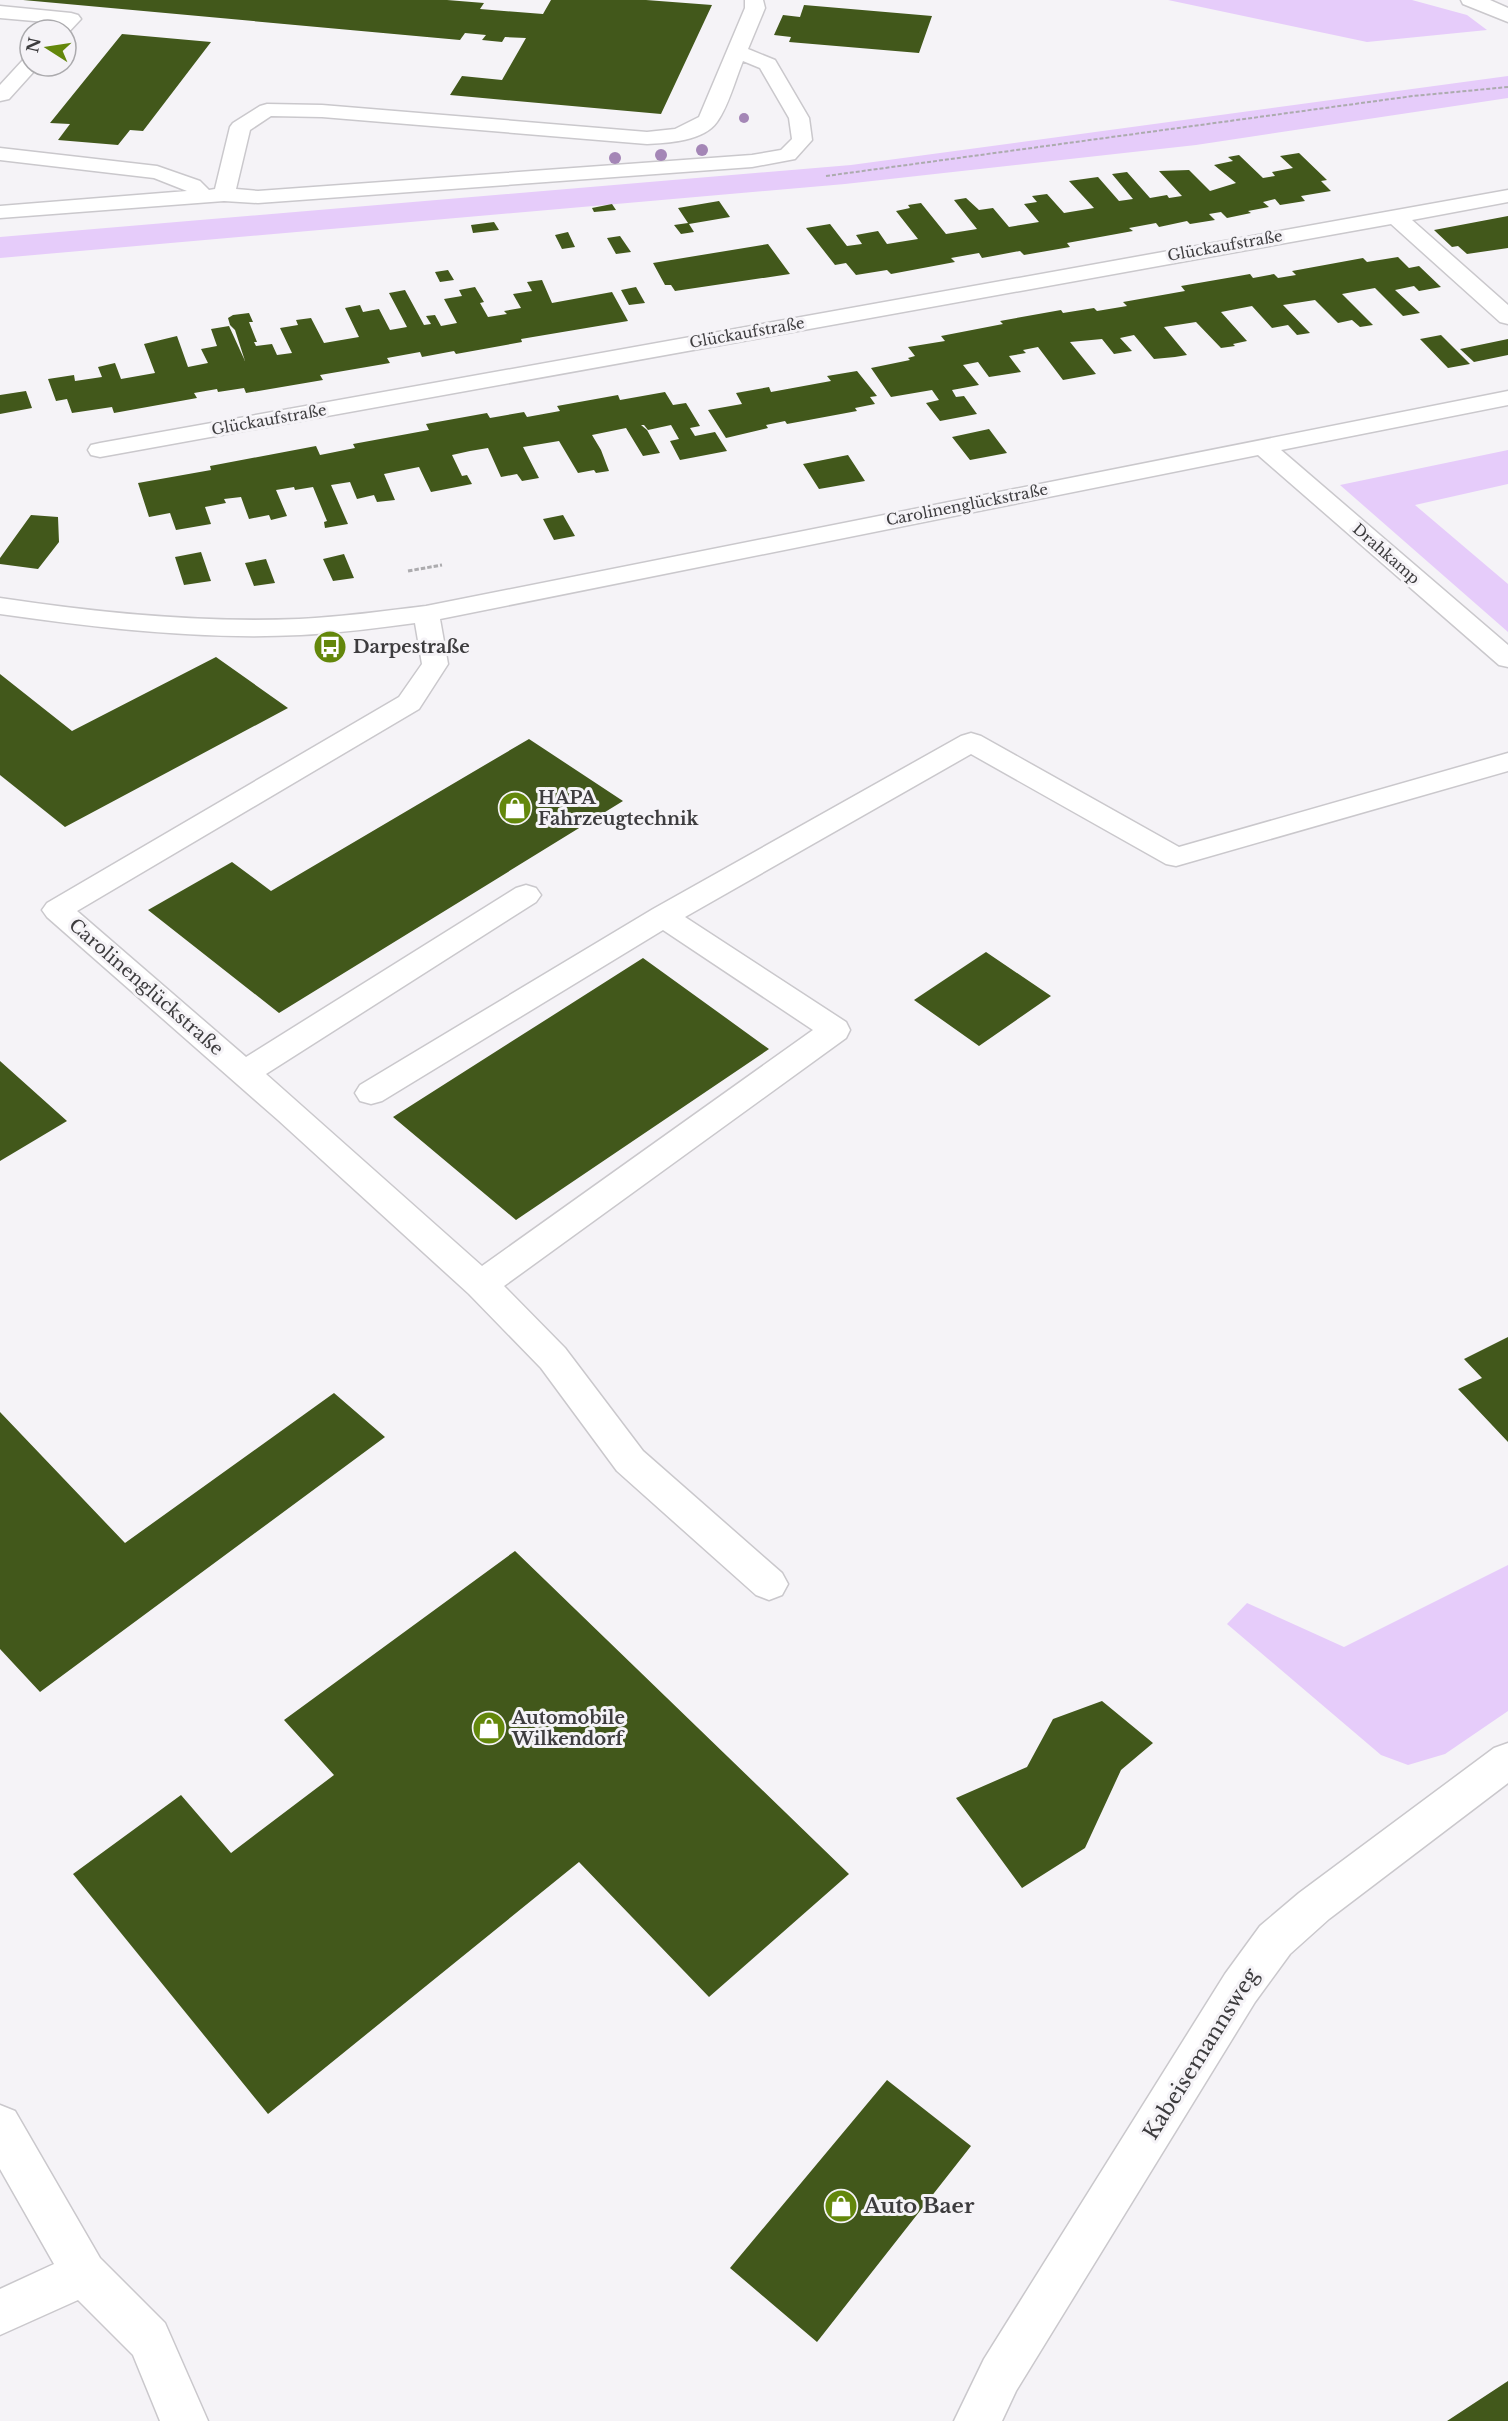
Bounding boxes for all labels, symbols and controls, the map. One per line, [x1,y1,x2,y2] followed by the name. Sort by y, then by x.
[18,18,78,78] north arrow
[22,35,45,54] text: N
[1166,226,1284,265] street label: Glückaufstraße
[688,313,806,352] street label: Glückaufstraße
[210,400,328,439] street label: Glückaufstraße
[884,480,1049,530] street label: Carolinenglückstraße
[1349,519,1424,588] street label: Drahkamp
[312,629,348,665] bus stop icon: Darpestraße
[353,636,470,658] place label: Darpestraße
[538,787,700,830] place label: HAPA Fahrzeugtechnik
[497,790,533,826] shop icon: HAPA Fahrzeugtechnik
[64,914,228,1060] street label: Carolinenglückstraße
[511,1707,625,1750] place label: Automobile Wilkendorf
[471,1710,507,1746] shop icon: Automobile Wilkendorf
[1138,1963,1264,2144] street label: Kabeisemannsweg
[823,2188,859,2224] shop icon: Auto Baer
[863,2193,975,2219] place label: Auto Baer

